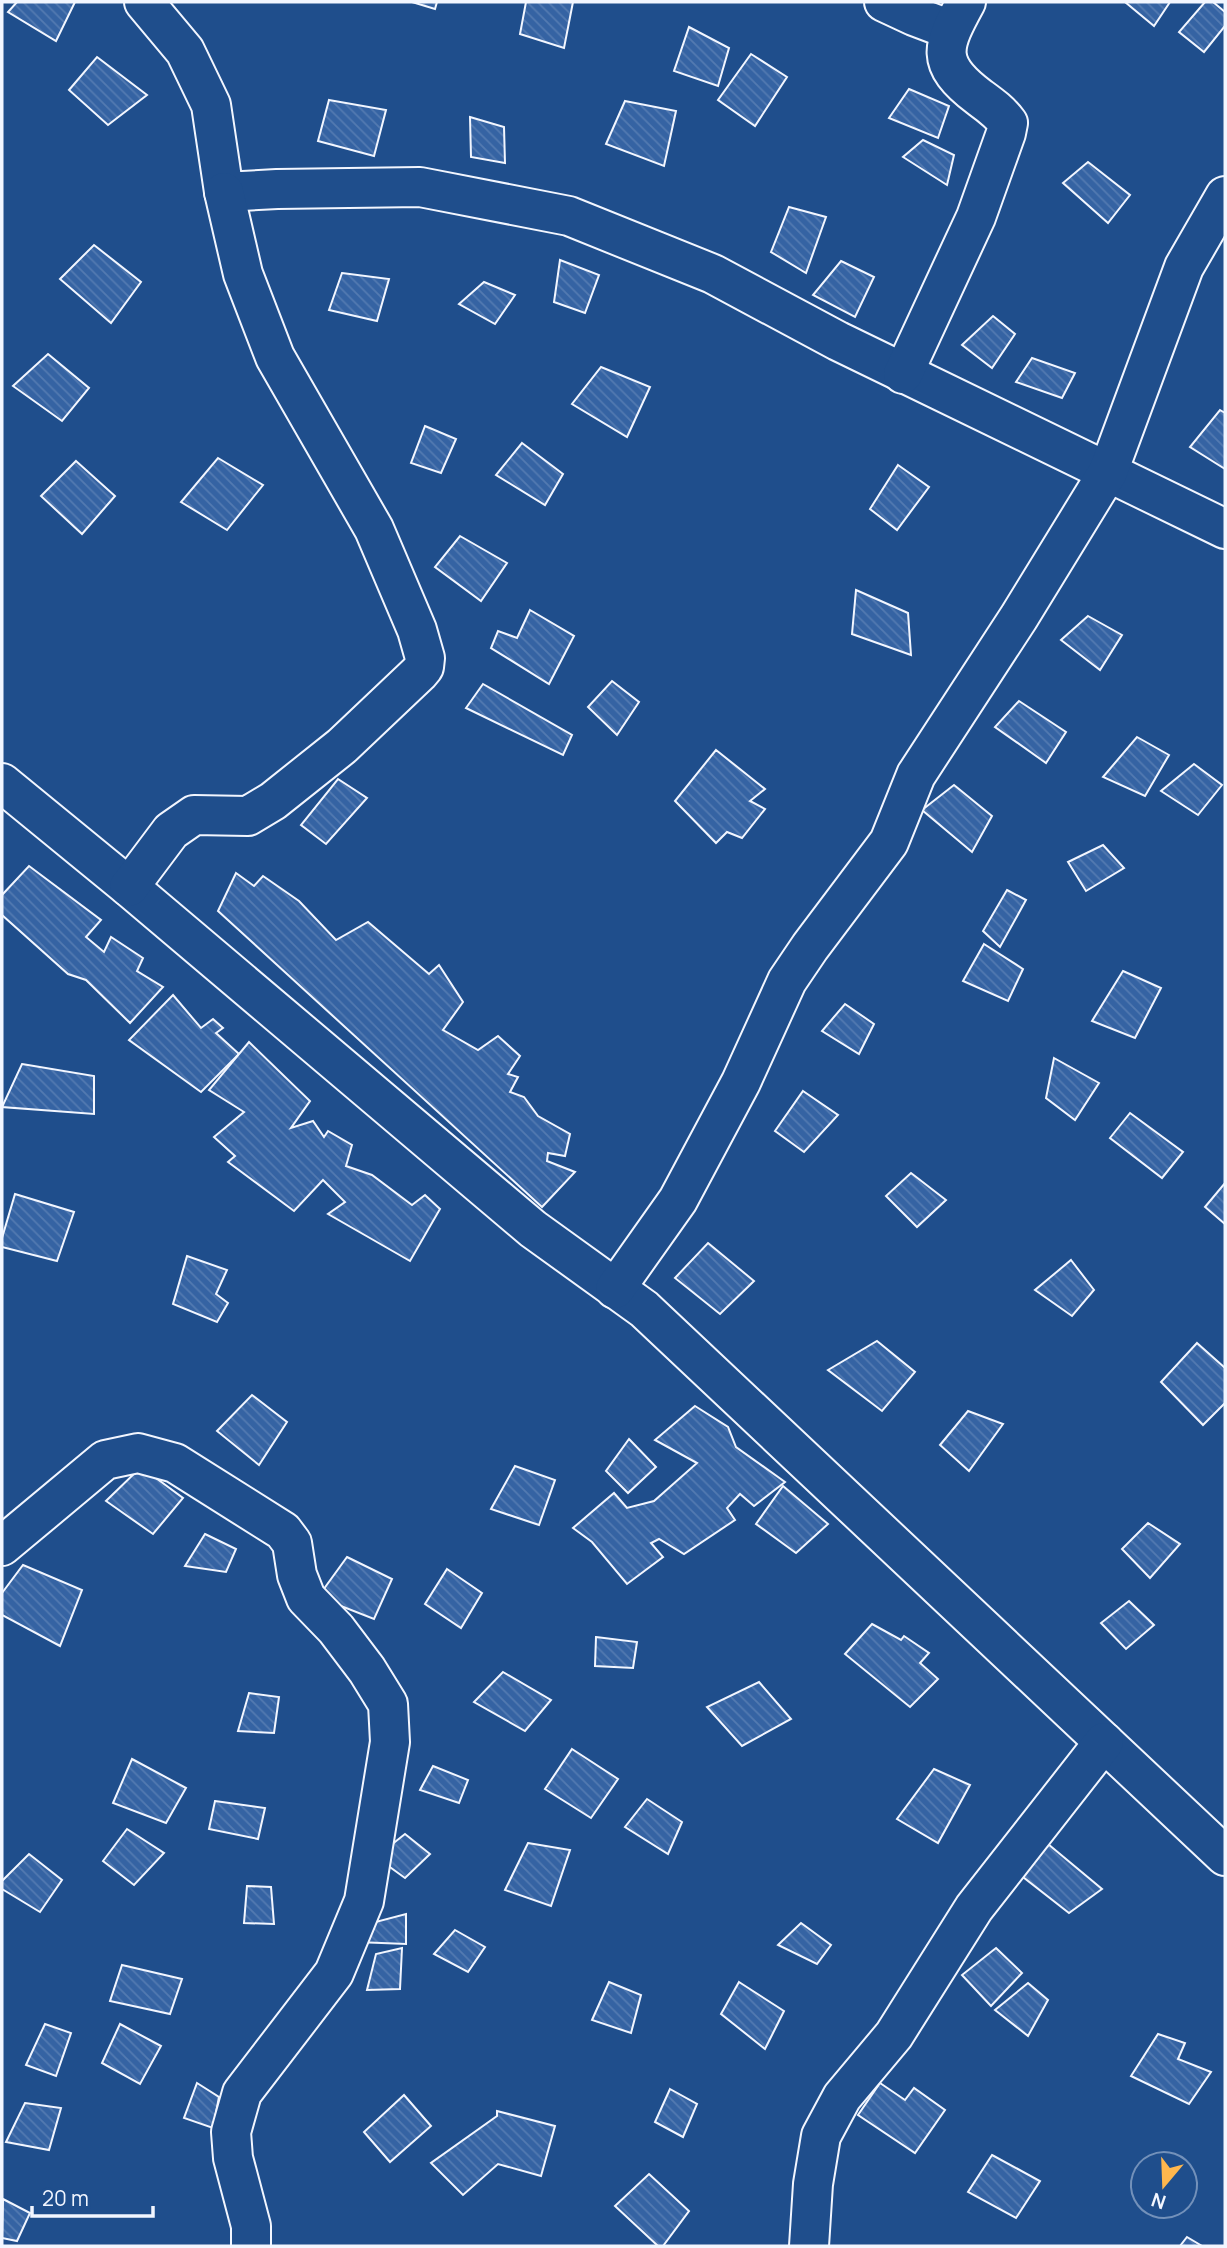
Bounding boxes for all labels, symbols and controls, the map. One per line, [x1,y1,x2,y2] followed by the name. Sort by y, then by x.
[1129,2150,1199,2220] north arrow
[32,2174,152,2218] scale bar
[42,2184,89,2212] text: 20 m
[1148,2187,1169,2216] text: N

